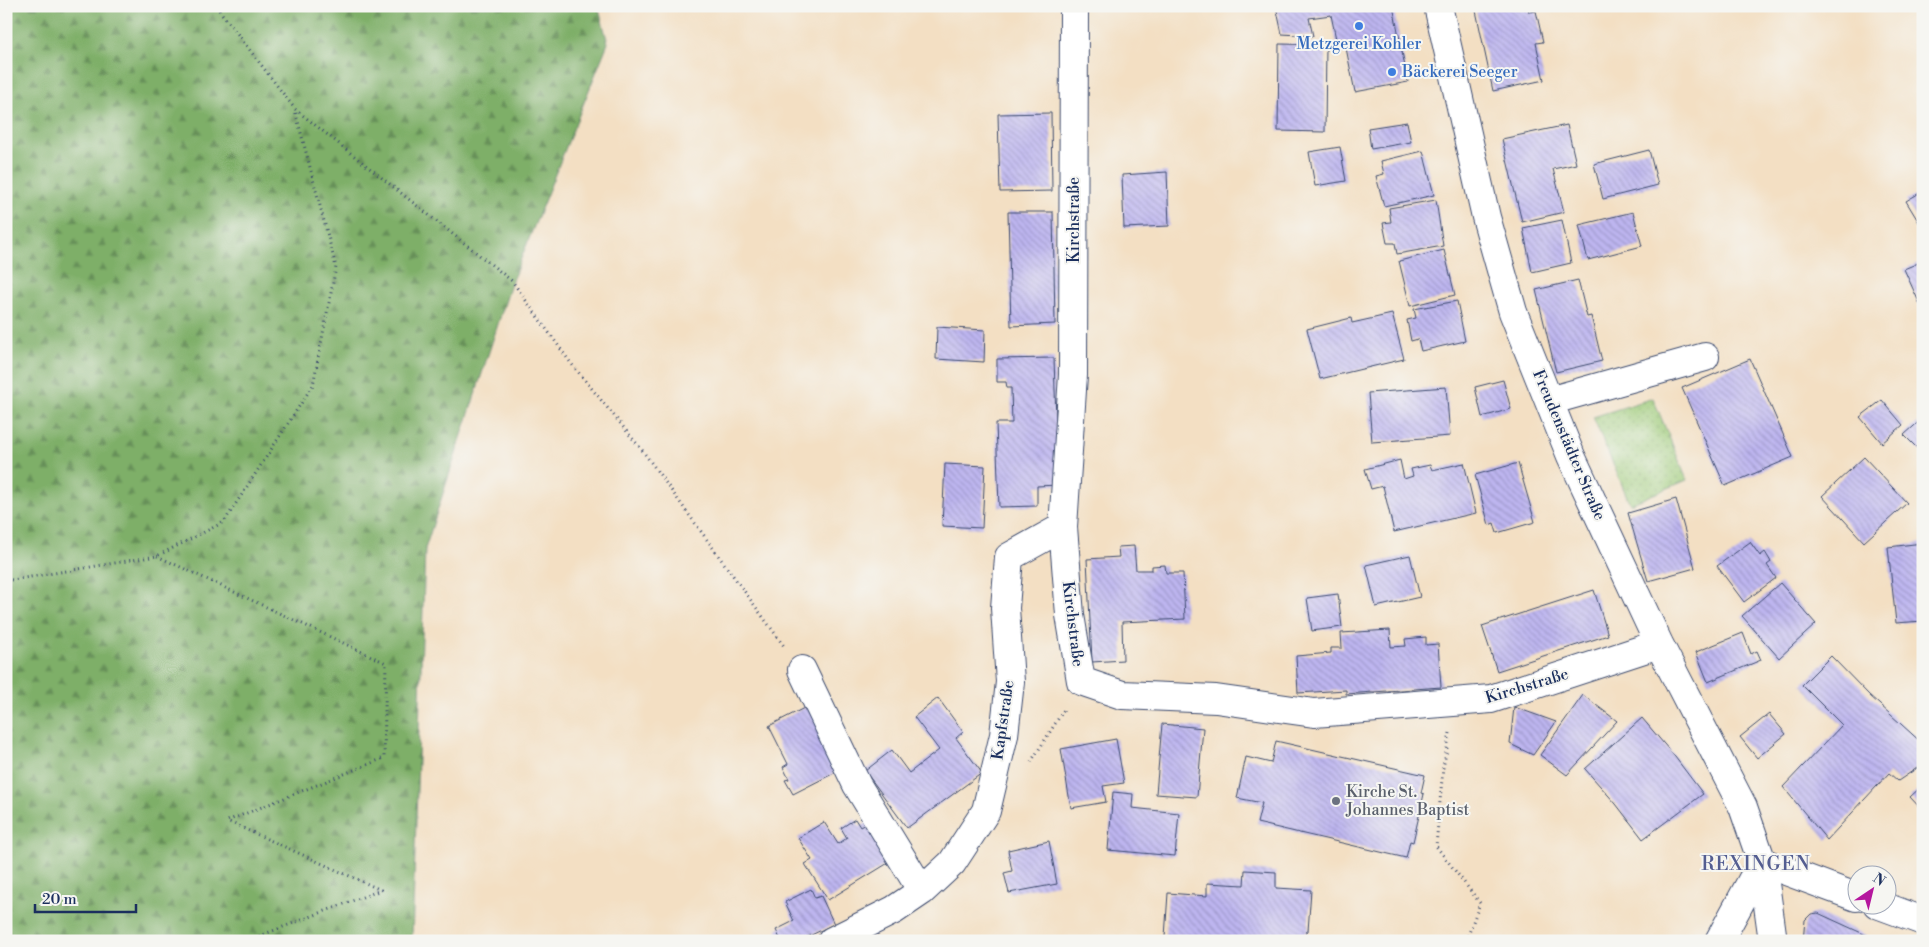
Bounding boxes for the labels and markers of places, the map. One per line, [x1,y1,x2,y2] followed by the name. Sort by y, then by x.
[1353,20,1365,32] marker: Metzgerei Kohler
[1297,34,1422,54] place label: Metzgerei Kohler
[1401,62,1518,82] place label: Bäckerei Seeger
[1386,66,1398,78] marker: Bäckerei Seeger
[1345,782,1470,820] place label: Kirche St. Johannes Baptist
[1330,795,1342,807] marker: Kirche St. Johannes Baptist

